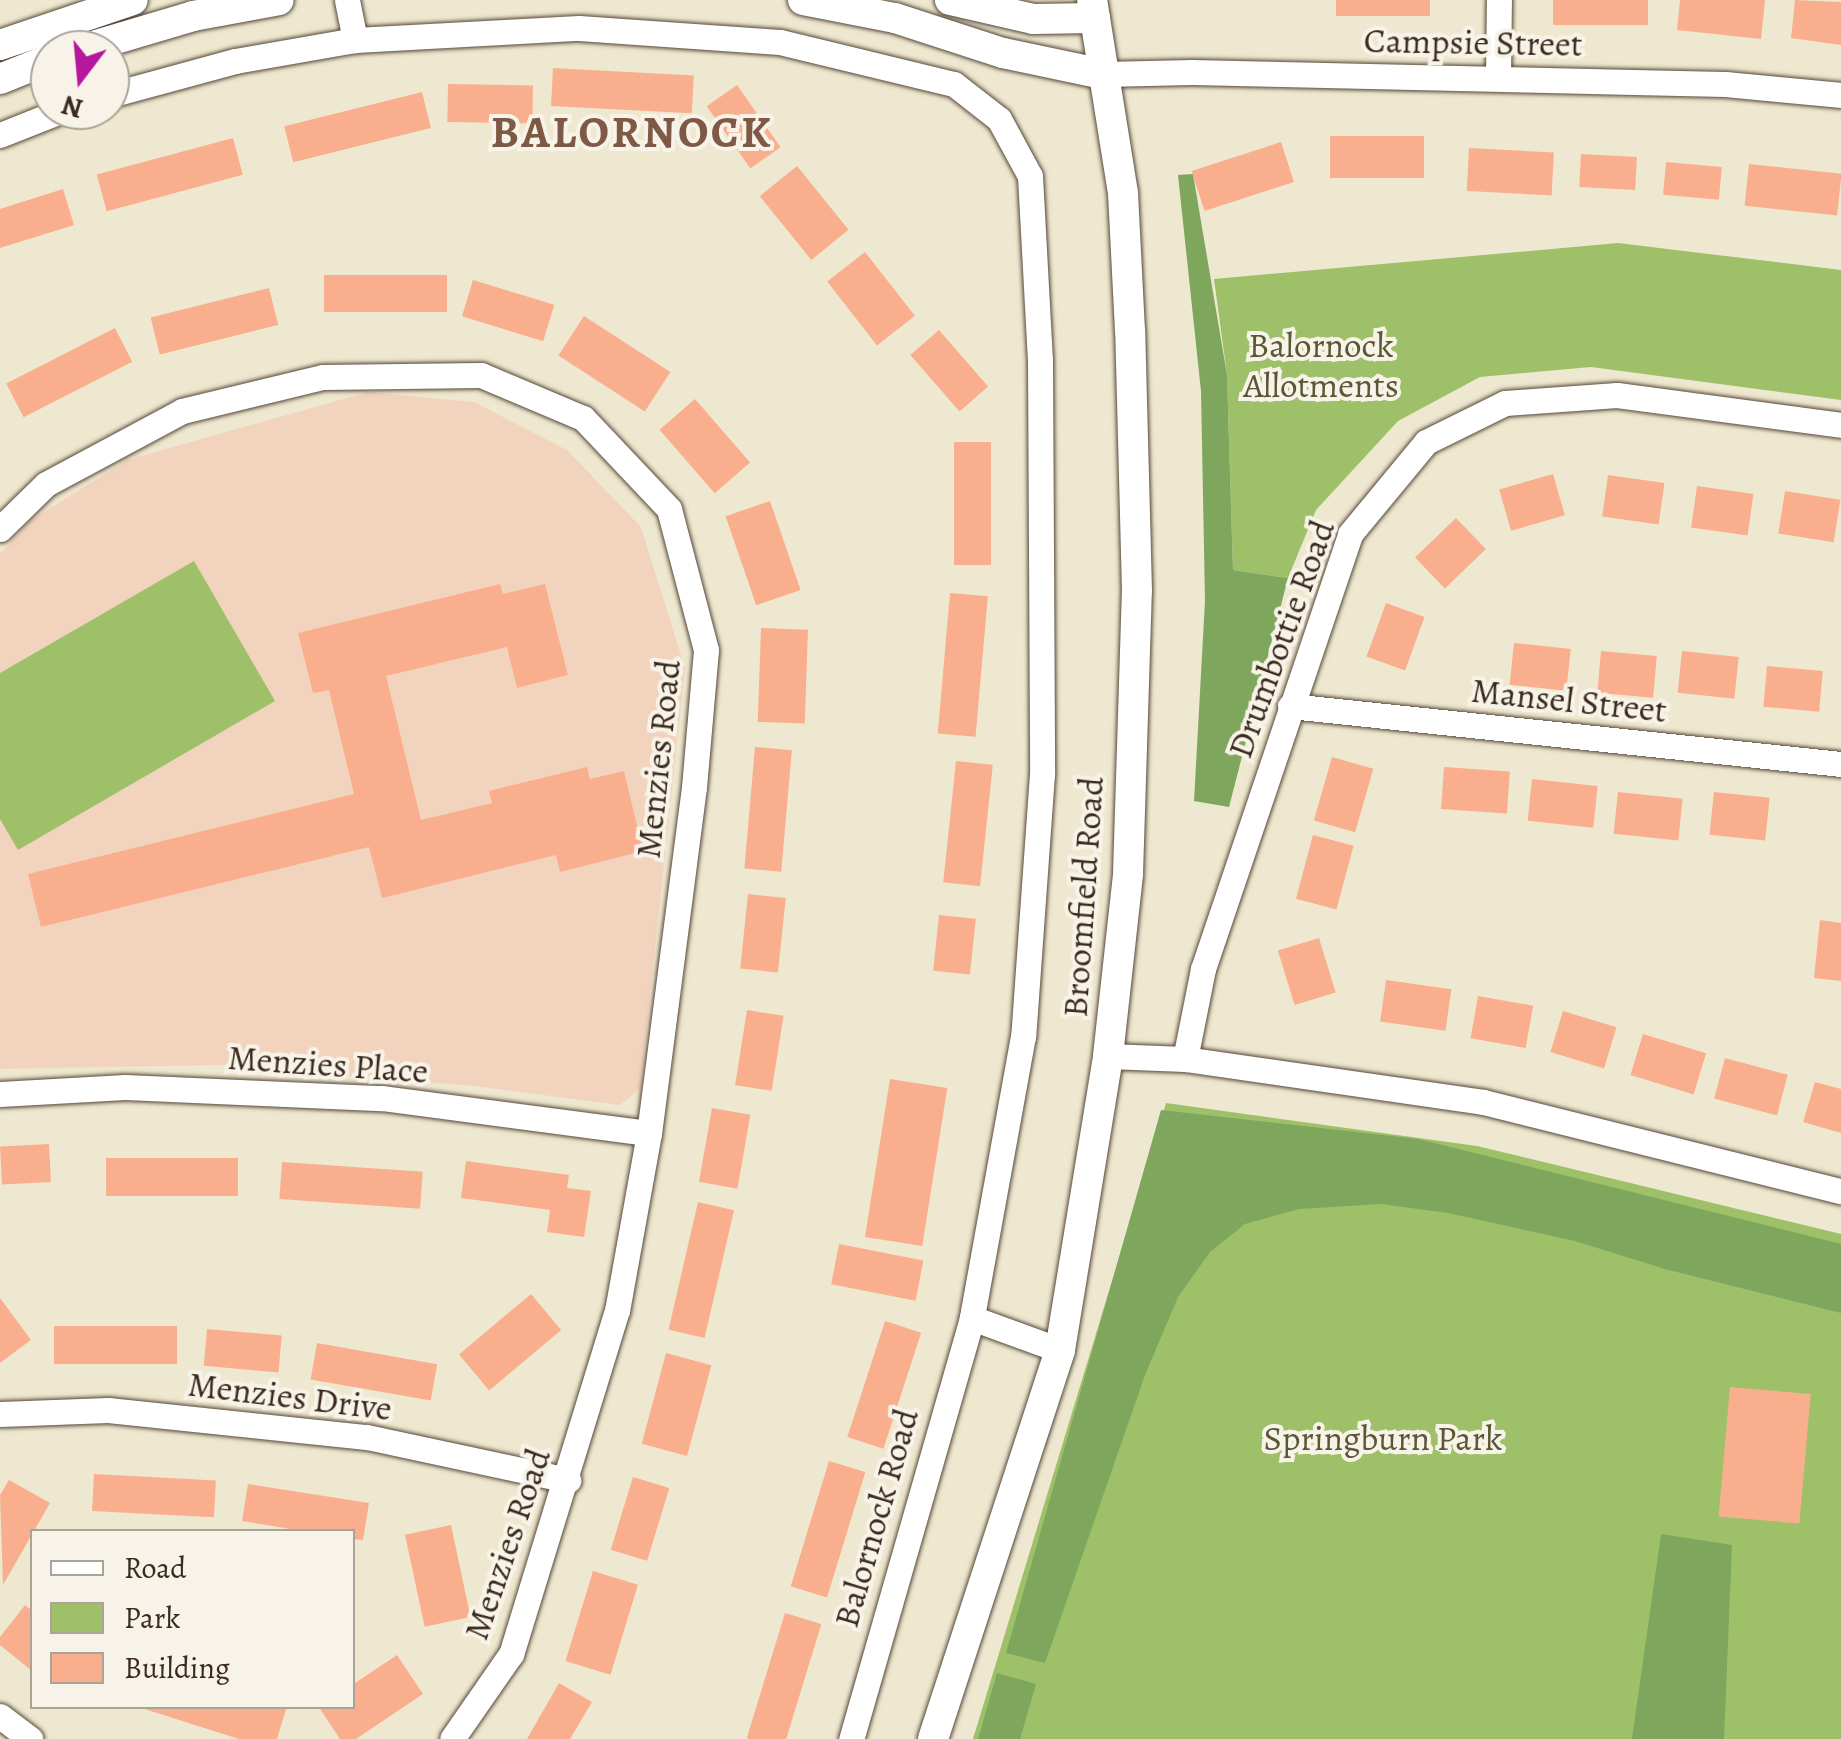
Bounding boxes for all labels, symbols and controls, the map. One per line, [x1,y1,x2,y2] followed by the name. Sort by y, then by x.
[1363,19,1583,65] street label: Campsie Street
[30,30,130,130] north arrow
[57,86,87,128] text: N
[491,106,773,160] district label: BALORNOCK
[1243,324,1399,406] park label: Balornock Allotments
[1219,514,1343,764] street label: Drumbottie Road
[627,658,689,860] street label: Menzies Road
[1469,669,1669,731] street label: Mansel Street
[1054,775,1112,1019] street label: Broomfield Road
[226,1036,430,1092] street label: Menzies Place
[186,1363,394,1429] street label: Menzies Drive
[825,1404,927,1632] street label: Balornock Road
[1264,1417,1502,1459] park label: Springburn Park
[455,1443,559,1645] street label: Menzies Road
[30,1529,355,1709] legend
[124,1548,186,1588] text: Road
[124,1598,180,1638] text: Park
[124,1648,230,1688] text: Building

